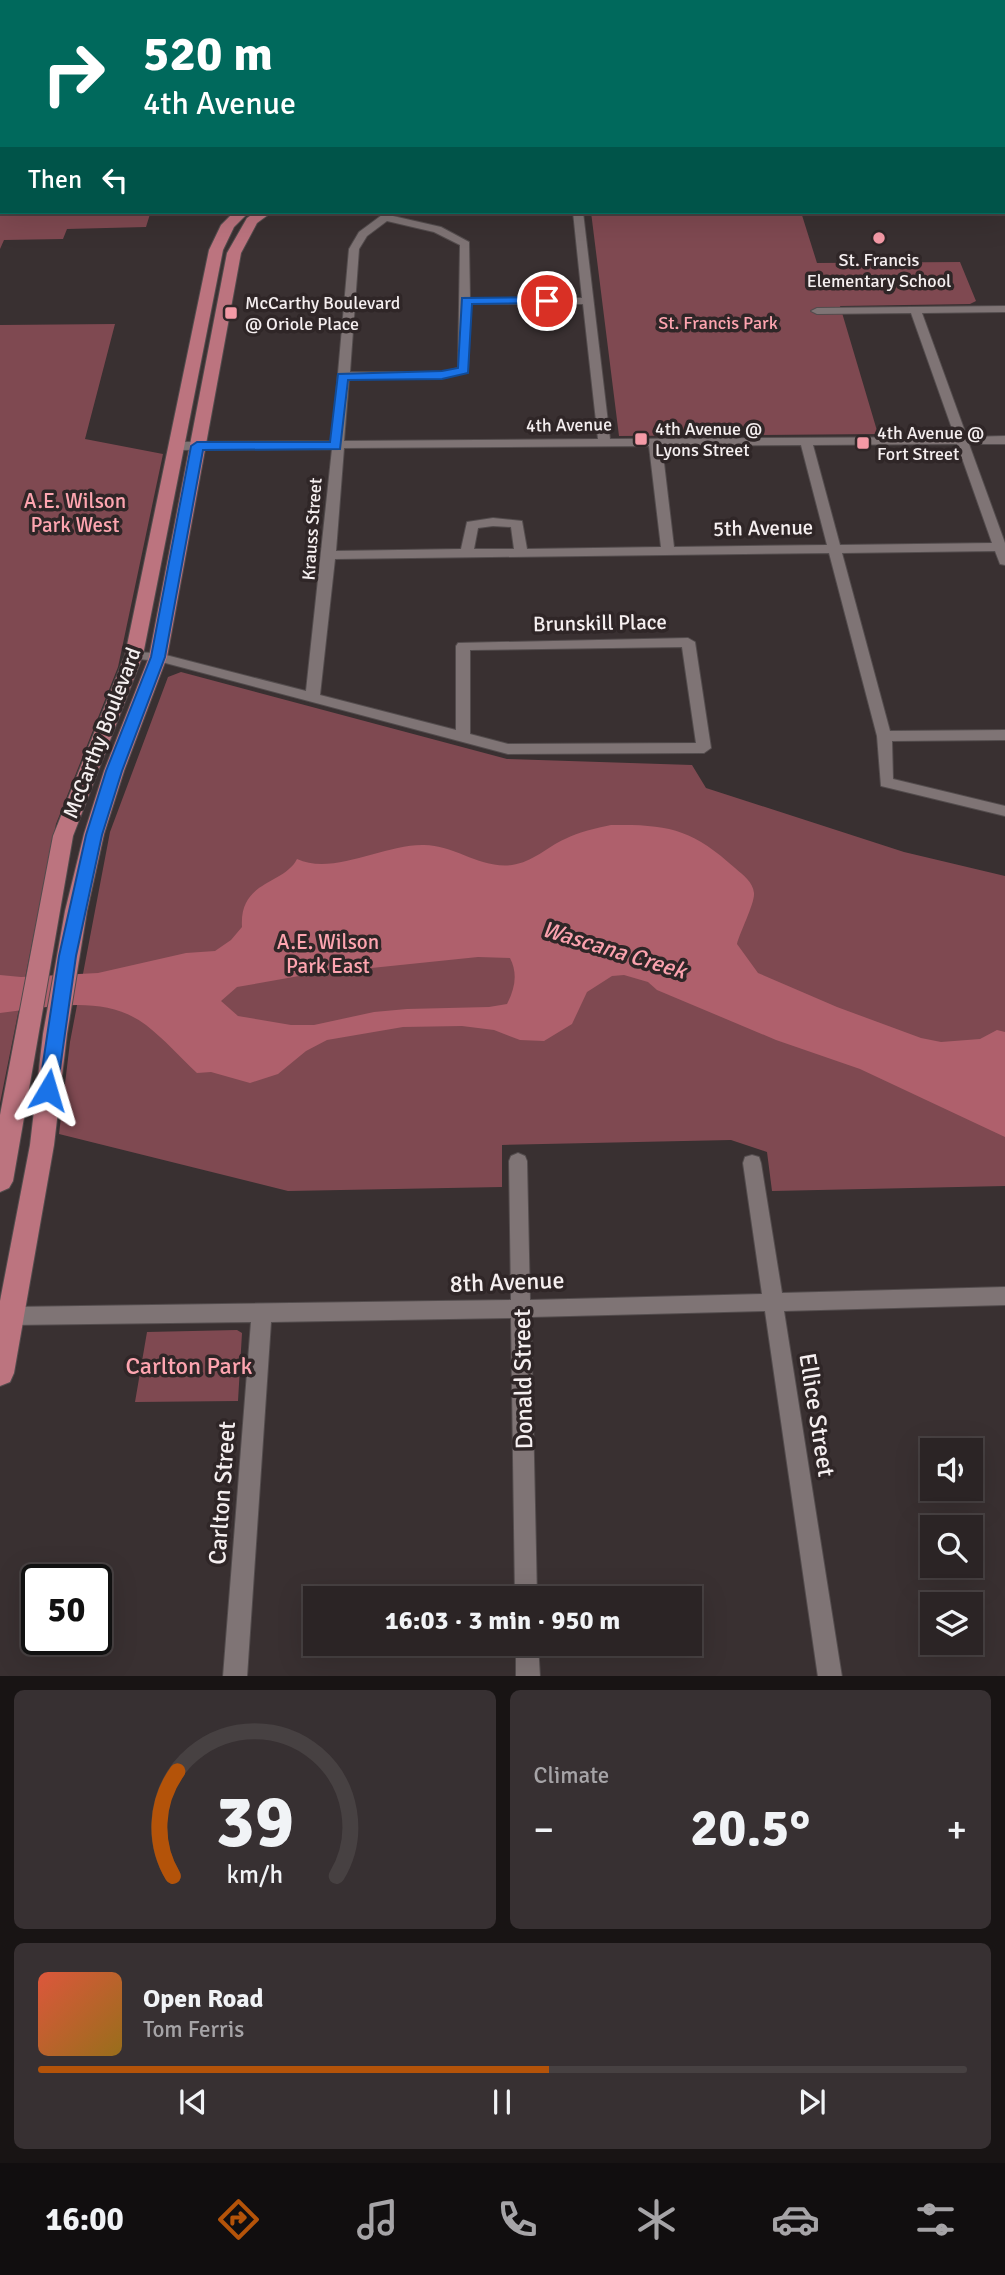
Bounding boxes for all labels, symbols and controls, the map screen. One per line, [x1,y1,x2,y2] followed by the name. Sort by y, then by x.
[143,24,273,84] text: 520 m
[28,28,119,119] icon: right
[143,84,296,123] text: 4th Avenue
[96,161,134,199] icon: left
[28,164,82,196] text: Then
[871,230,887,246] marker: St. Francis Elementary School
[807,249,951,292] place label: St. Francis Elementary School
[517,271,577,331] pin
[528,282,566,320] icon: arrive
[245,292,400,335] place label: McCarthy Boulevard @ Oriole Place
[223,305,239,321] marker: McCarthy Boulevard @ Oriole Place
[658,312,778,334] park label: St. Francis Park
[526,413,612,437] street label: 4th Avenue
[655,418,762,461] place label: 4th Avenue @ Lyons Street
[877,422,984,465] place label: 4th Avenue @ Fort Street
[633,431,649,447] marker: 4th Avenue @ Lyons Street
[855,435,871,451] marker: 4th Avenue @ Fort Street
[297,477,327,581] street label: Krauss Street
[24,488,126,538] park label: A.E. Wilson Park West
[713,514,813,542] street label: 5th Avenue
[533,609,667,637] street label: Brunskill Place
[57,644,147,822] street label: McCarthy Boulevard
[539,914,692,986] water label: Wascana Creek
[277,929,379,979] park label: A.E. Wilson Park East
[11,1053,85,1127] position arrow
[449,1265,565,1299] street label: 8th Avenue
[507,1308,539,1450] street label: Donald Street
[125,1351,253,1381] park label: Carlton Park
[792,1351,842,1479] street label: Ellice Street
[202,1420,242,1566] street label: Carlton Street
[920,1438,983,1655] map controls
[920,1438,983,1501] button: sound
[920,1515,983,1578] button: search
[21,1564,112,1655] speed limit sign: 50
[920,1592,983,1655] button: layers
[385,1605,620,1637] text: 16:03 · 3 min · 950 m
[534,1761,609,1790] text: Climate
[215,1778,294,1867] text: 39
[690,1796,810,1860] text: 20.5°
[534,1806,554,1853] text: −
[946,1806,967,1853] text: +
[226,1858,283,1889] text: km/h
[143,1983,264,2015] text: Open Road
[143,2015,244,2044] text: Tom Ferris
[174,2083,212,2121] icon: previous
[483,2083,521,2121] icon: pause
[793,2083,831,2121] icon: next
[214,2195,263,2244] icon: directions
[353,2195,402,2244] icon: music
[493,2195,542,2244] icon: phone
[632,2195,681,2244] icon: climate
[771,2195,820,2244] icon: car
[911,2195,960,2244] icon: filters
[45,2200,124,2239] text: 16:00

